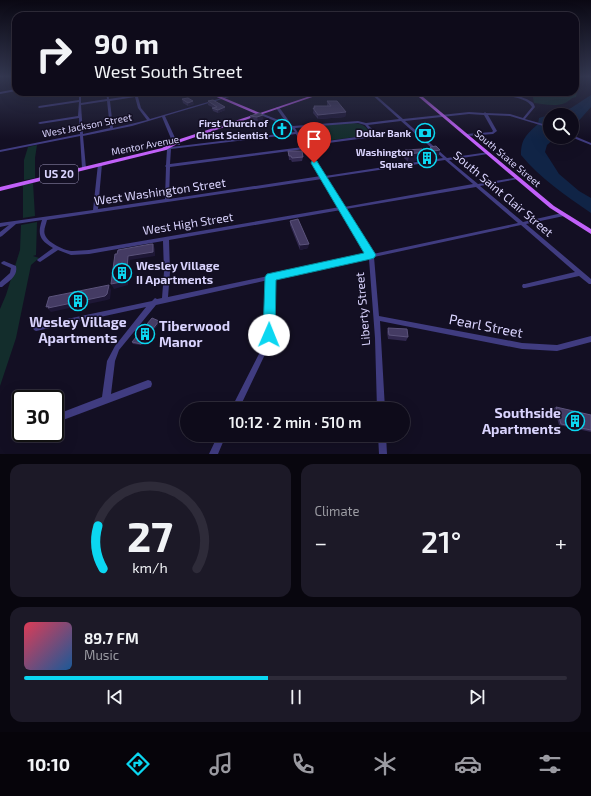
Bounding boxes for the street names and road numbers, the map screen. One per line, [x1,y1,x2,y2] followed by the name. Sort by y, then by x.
[41,110,133,140] street label: West Jackson Street
[472,127,544,189] street label: South State Street
[110,133,180,157] street label: Mentor Avenue
[451,147,557,239] street label: South Saint Clair Street
[40,165,78,183] road number: US 20
[93,175,227,207] street label: West Washington Street
[141,209,235,237] street label: West High Street
[352,271,372,347] street label: Liberty Street
[448,310,524,341] street label: Pearl Street

